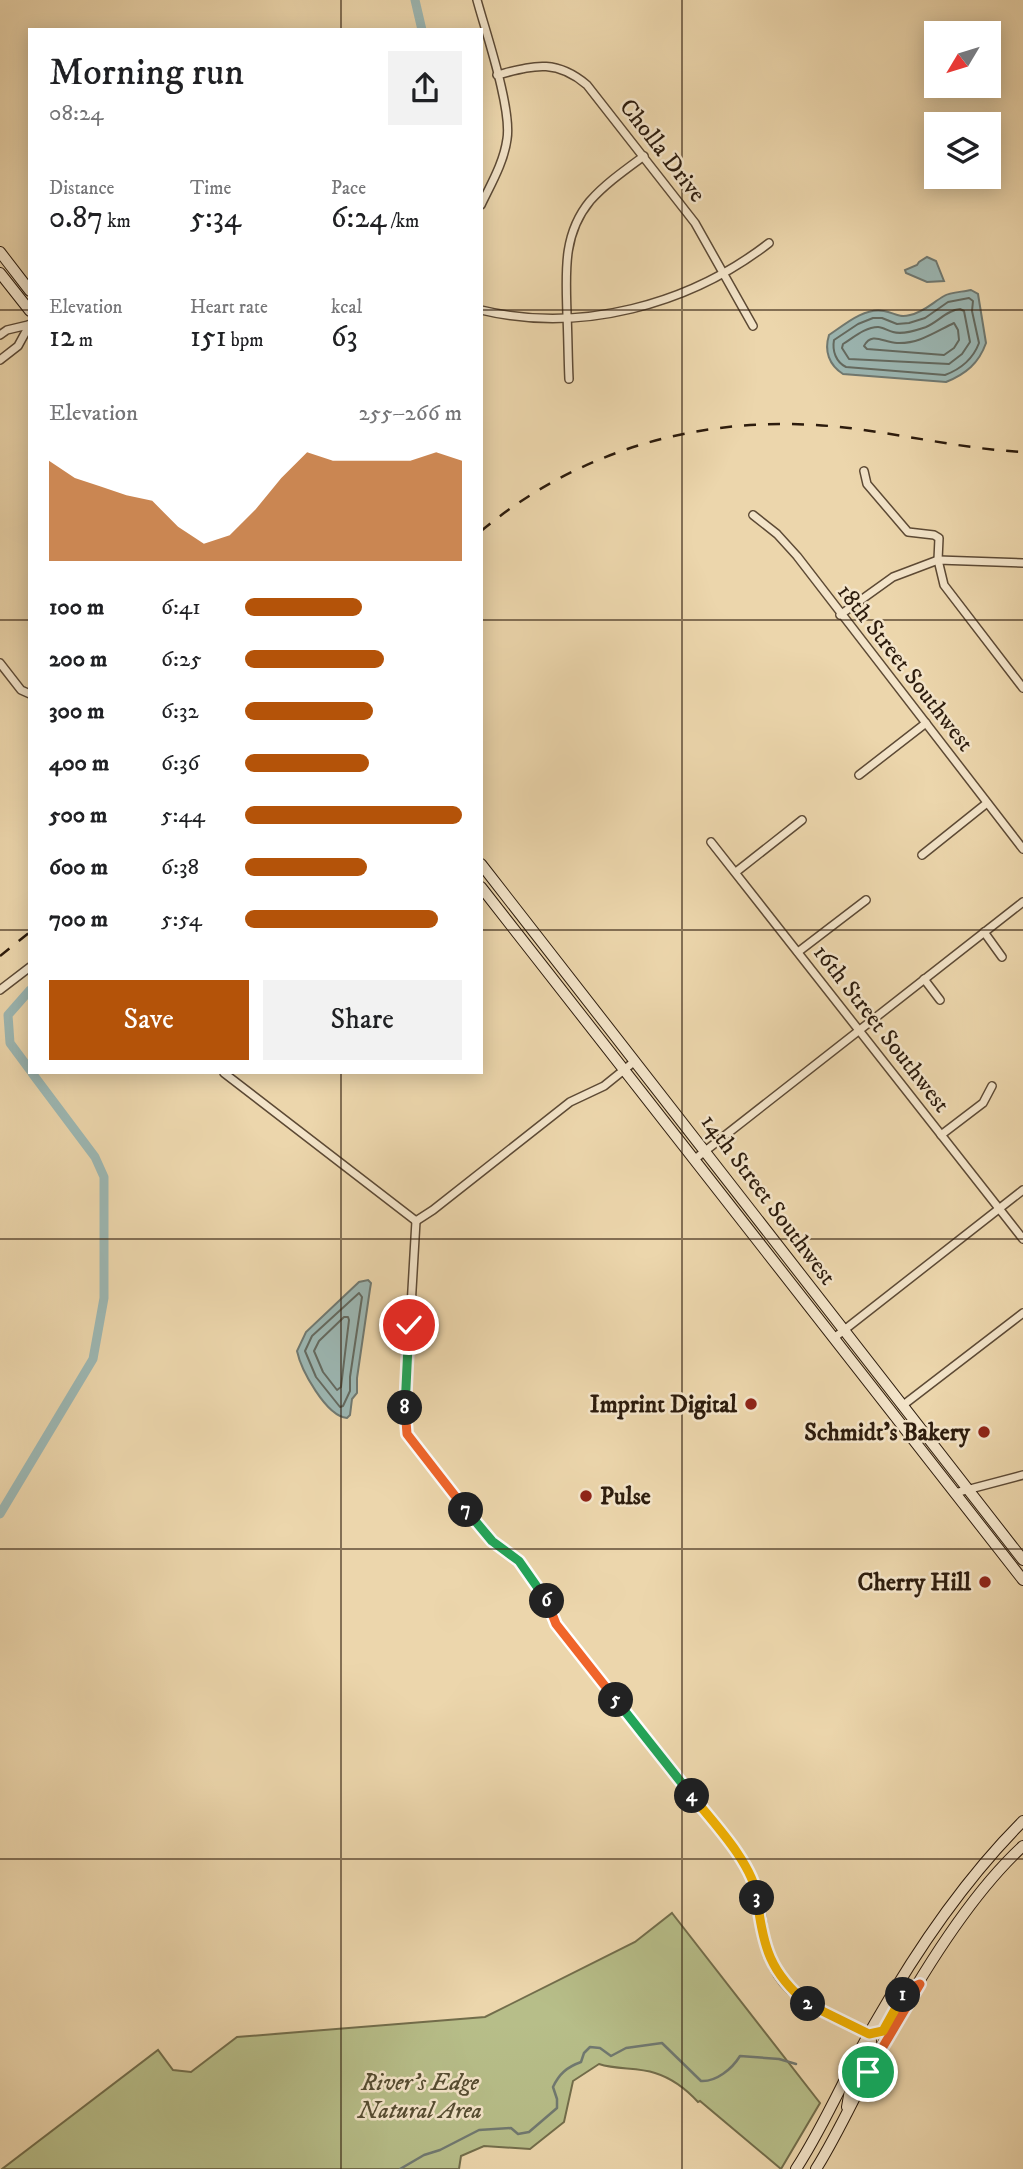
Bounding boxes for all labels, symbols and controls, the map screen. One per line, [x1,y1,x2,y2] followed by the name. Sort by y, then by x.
[924,21,1001,98] north arrow
[924,21,1001,189] map controls
[49,49,244,97] text: Morning run
[388,51,462,125] button: share
[612,93,712,208] street label: Cholla Drive
[49,99,103,128] text: 08:24
[924,112,1001,189] button: layers
[49,177,114,200] text: Distance
[190,177,231,200] text: Time
[331,177,366,200] text: Pace
[49,200,103,237] text: 0.87
[190,200,241,237] text: 5:34
[331,200,386,237] text: 6:24
[103,210,131,233] text: km
[386,210,419,233] text: /km
[49,296,123,319] text: Elevation
[190,296,268,319] text: Heart rate
[331,296,362,319] text: kcal
[49,319,75,356] text: 12
[190,319,227,356] text: 151
[331,319,358,356] text: 63
[75,329,93,352] text: m
[227,329,264,352] text: bpm
[49,399,138,428] text: Elevation
[358,399,462,428] text: 255–266 m
[830,578,980,758] street label: 18th Street Southwest
[49,593,104,622] text: 100 m
[161,593,201,622] text: 6:41
[49,645,107,674] text: 200 m
[161,645,202,674] text: 6:25
[49,697,105,726] text: 300 m
[161,697,199,726] text: 6:32
[49,749,109,778] text: 400 m
[161,749,200,778] text: 6:36
[49,801,107,830] text: 500 m
[161,801,205,830] text: 5:44
[49,853,108,882] text: 600 m
[161,853,199,882] text: 6:38
[49,905,108,934] text: 700 m
[161,905,202,934] text: 5:54
[806,938,956,1119] street label: 16th Street Southwest
[49,980,249,1060] button: Save
[263,980,462,1060] button: Share
[694,1108,843,1291] street label: 14th Street Southwest
[379,1295,439,1355] pin
[390,1306,428,1344] icon: check
[388,1390,422,1426] pin: 8
[590,1390,738,1420] place label: Imprint Digital
[400,1396,409,1419] text: 8
[743,1396,759,1412] marker: Imprint Digital
[804,1418,971,1448] place label: Schmidt's Bakery
[976,1424,992,1440] marker: Schmidt's Bakery
[600,1482,651,1512] place label: Pulse
[578,1488,594,1504] marker: Pulse
[448,1492,484,1528] pin: 7
[460,1498,471,1521] text: 7
[857,1568,972,1598] place label: Cherry Hill
[977,1574,993,1590] marker: Cherry Hill
[530,1584,564,1618] pin: 6
[542,1589,551,1612] text: 6
[598,1682,634,1718] pin: 5
[611,1688,620,1711] text: 5
[674,1778,710,1814] pin: 4
[686,1784,697,1807] text: 4
[740,1881,774,1916] pin: 3
[753,1886,760,1909] text: 3
[886,1978,920,2012] pin: 1
[899,1983,906,2006] text: 1
[790,1986,826,2022] pin: 2
[803,1992,812,2015] text: 2
[838,2042,898,2102] pin
[849,2053,887,2091] icon: arrive
[356,2068,482,2126] park label: River's Edge Natural Area

